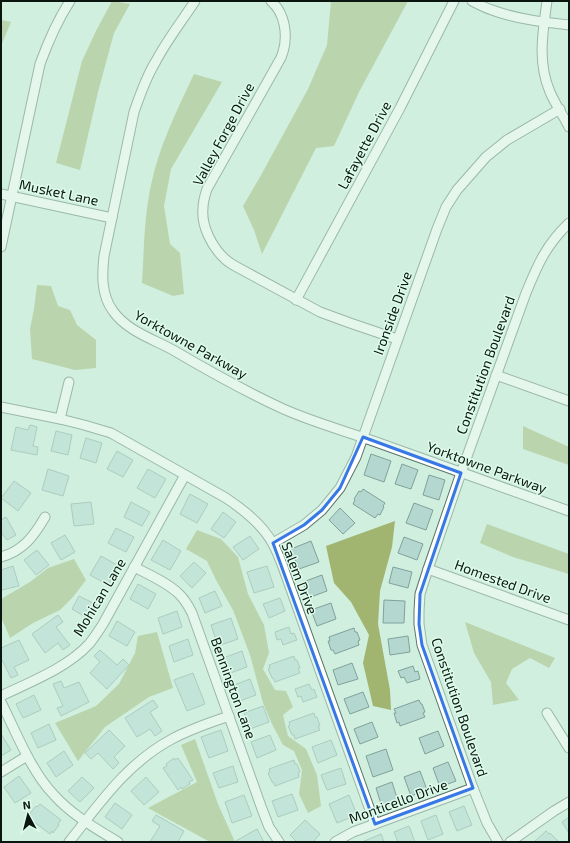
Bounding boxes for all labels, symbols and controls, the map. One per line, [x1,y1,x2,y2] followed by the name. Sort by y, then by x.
[189,80,257,188] street label: Valley Forge Drive
[334,98,394,192] street label: Lafayette Drive
[18,175,100,209] street label: Musket Lane
[369,269,415,357] street label: Ironside Drive
[452,293,518,437] street label: Constitution Boulevard
[132,306,251,382] street label: Yorktowne Parkway
[425,437,550,497] street label: Yorktowne Parkway
[278,540,322,616] street label: Salem Drive
[69,555,129,639] street label: Mohican Lane
[452,556,554,606] street label: Homested Drive
[208,635,260,741] street label: Bennington Lane
[428,635,492,779] street label: Constitution Boulevard
[346,775,450,827] street label: Monticello Drive
[8,795,48,835] north arrow
[22,798,32,812] text: N

